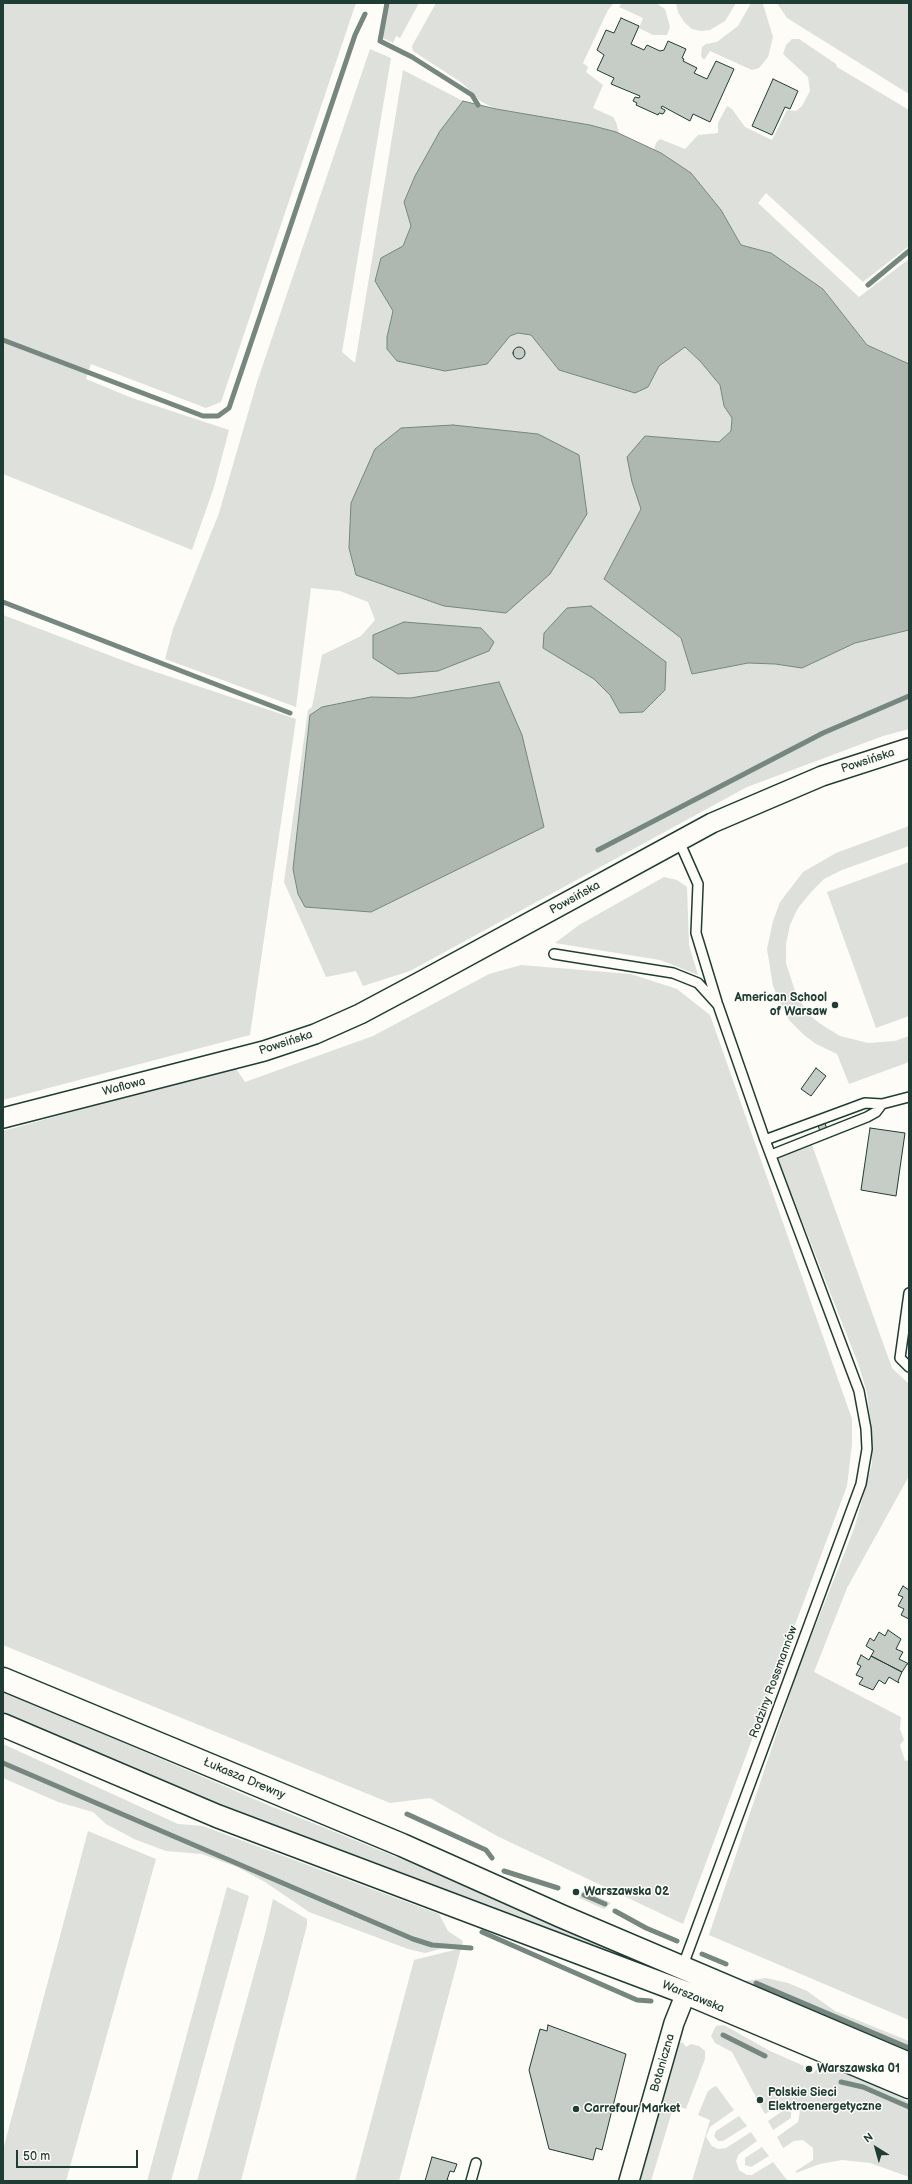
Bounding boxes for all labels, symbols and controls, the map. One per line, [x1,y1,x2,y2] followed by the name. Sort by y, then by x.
[839,746,897,776] street label: Powsińska
[547,878,603,918] street label: Powsińska
[735,991,827,1019] place label: American School of Warsaw
[830,1000,840,1010] marker: American School of Warsaw
[257,1028,315,1058] street label: Powsińska
[101,1074,147,1100] street label: Waflowa
[747,1624,801,1740] street label: Rodziny Rossmannów
[201,1755,287,1803] street label: Łukasza Drewny
[584,1885,669,1899] place label: Warszawska 02
[571,1887,581,1897] marker: Warszawska 02
[660,1978,726,2016] street label: Warszawska
[648,2032,678,2094] street label: Botaniczna
[817,2062,900,2076] place label: Warszawska 01
[804,2064,814,2074] marker: Warszawska 01
[768,2086,882,2114] place label: Polskie Sieci Elektroenergetyczne
[755,2095,765,2105] marker: Polskie Sieci Elektroenergetyczne
[584,2102,680,2116] place label: Carrefour Market
[571,2104,581,2114] marker: Carrefour Market
[856,2128,896,2168] north arrow
[861,2130,876,2146] text: N
[18,2142,140,2168] scale bar
[23,2149,50,2164] text: 50 m

